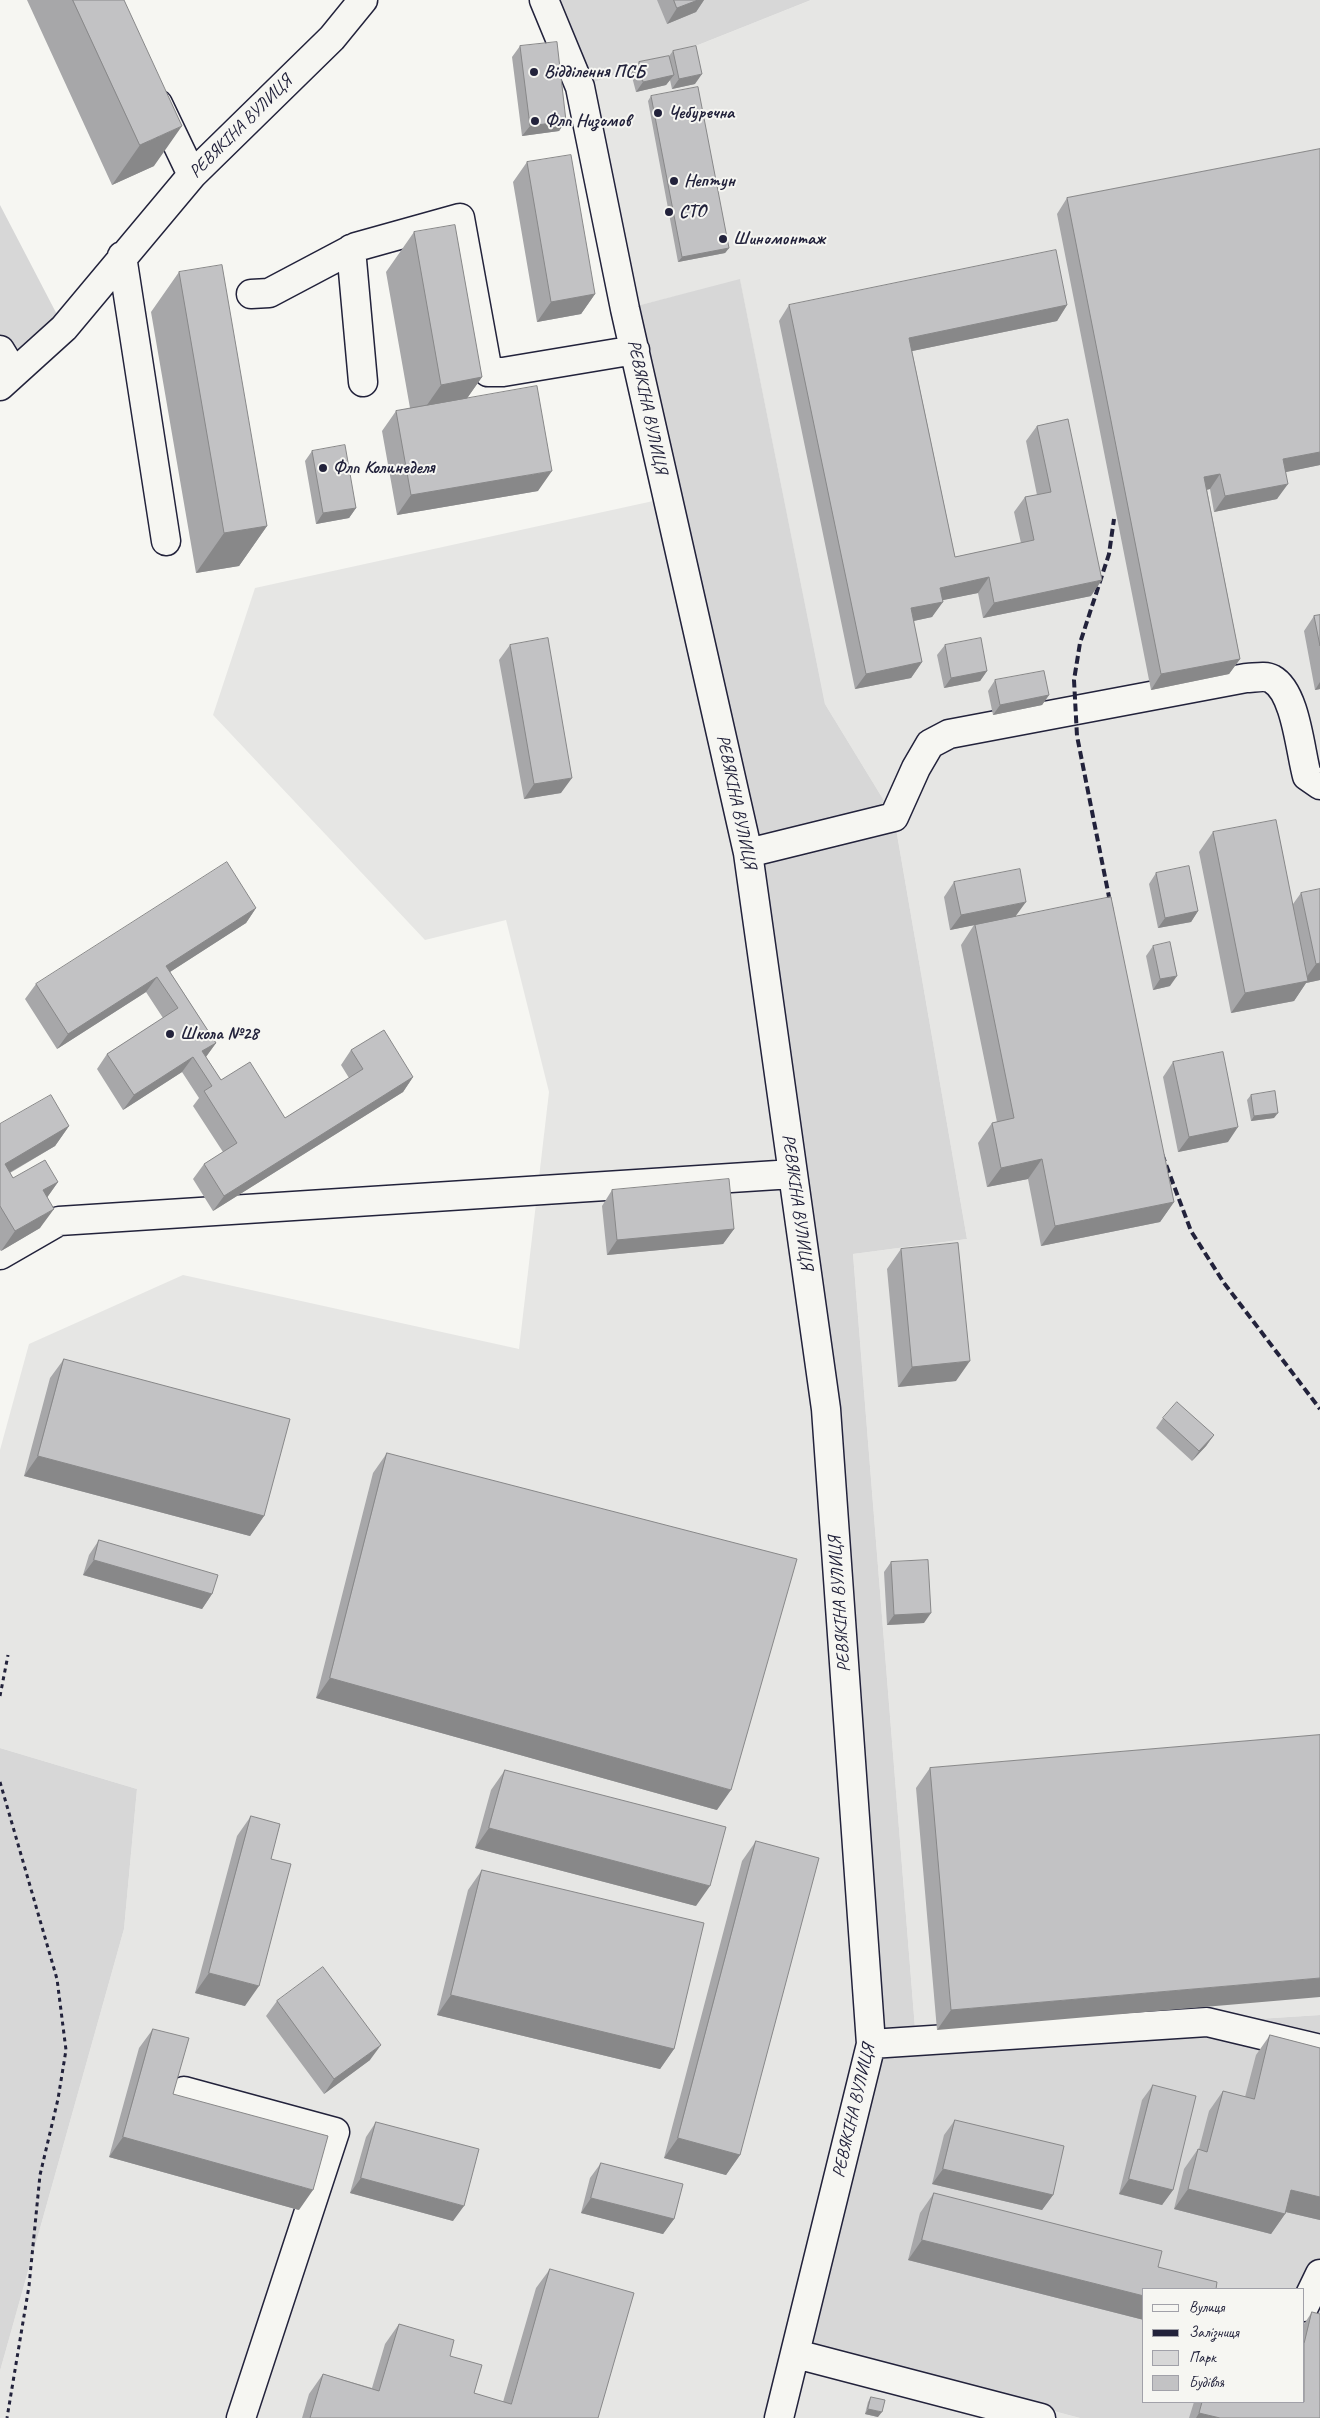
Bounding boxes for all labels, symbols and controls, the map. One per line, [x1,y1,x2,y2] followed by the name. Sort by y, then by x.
[544,61,645,83] place label: Відділення ПСБ
[528,66,540,78] marker: Відділення ПСБ
[185,71,297,183] street label: РЕВЯКІНА ВУЛИЦЯ
[668,102,734,124] place label: Чебуречна
[652,107,664,119] marker: Чебуречна
[545,110,631,132] place label: Флп Низомов
[529,115,541,127] marker: Флп Низомов
[684,170,735,192] place label: Нептун
[668,175,680,187] marker: Нептун
[679,201,706,223] place label: СТО
[663,206,675,218] marker: СТО
[733,228,825,250] place label: Шиномонтаж
[717,233,729,245] marker: Шиномонтаж
[622,338,672,476] street label: РЕВЯКІНА ВУЛИЦЯ
[333,457,435,479] place label: Флп Колинеделя
[317,462,329,474] marker: Флп Колинеделя
[711,733,761,871] street label: РЕВЯКІНА ВУЛИЦЯ
[180,1023,258,1045] place label: Школа №28
[164,1028,176,1040] marker: Школа №28
[777,1133,817,1271] street label: РЕВЯКІНА ВУЛИЦЯ
[824,1535,856,1673] street label: РЕВЯКІНА ВУЛИЦЯ
[828,2042,880,2180] street label: РЕВЯКІНА ВУЛИЦЯ
[1142,2288,1305,2403] legend
[1189,2298,1225,2317] text: Вулиця
[1189,2323,1239,2342] text: Залізниця
[1189,2348,1216,2367] text: Парк
[1189,2373,1224,2392] text: Будівля

